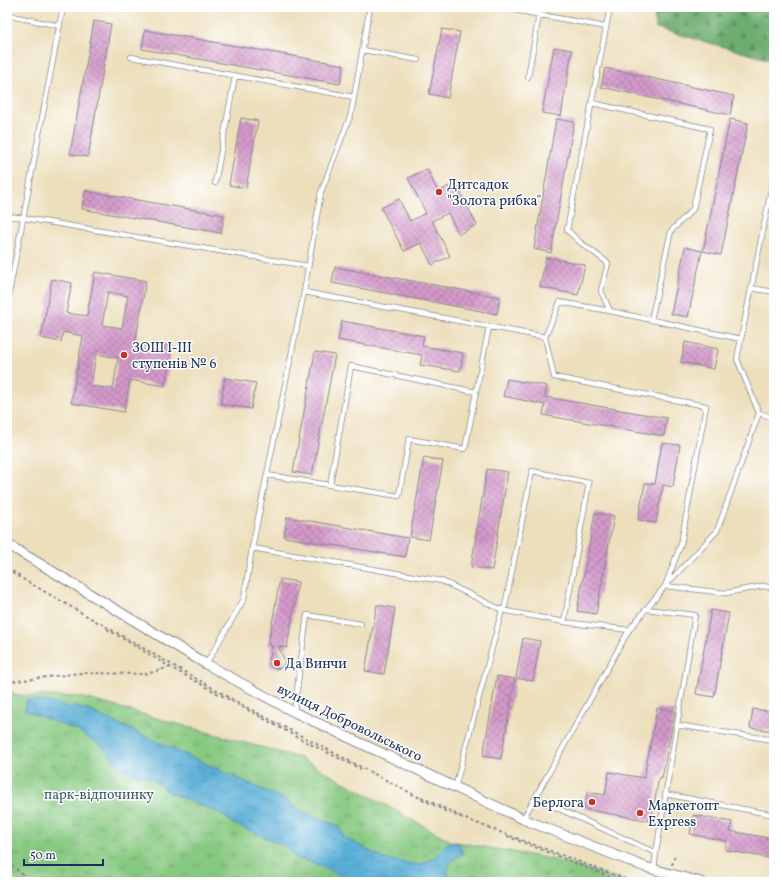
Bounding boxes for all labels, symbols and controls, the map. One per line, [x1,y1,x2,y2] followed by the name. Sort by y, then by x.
[447,176,541,211] place label: Дитсадок "Золота рибка"
[434,187,444,197] marker: Дитсадок "Золота рибка"
[132,339,217,374] place label: ЗОШ І-ІІІ ступенів № 6
[119,350,129,360] marker: ЗОШ І-ІІІ ступенів № 6
[285,655,347,674] place label: Да Винчи
[272,658,282,668] marker: Да Винчи
[274,680,425,767] street label: вулиця Добровольського
[44,786,154,805] park label: парк-відпочинку
[533,794,584,813] place label: Берлога
[587,797,597,807] marker: Берлога
[648,797,719,832] place label: Маркетопт Express
[635,808,645,818] marker: Маркетопт Express
[24,841,103,867] scale bar
[30,848,56,864] text: 50 m

